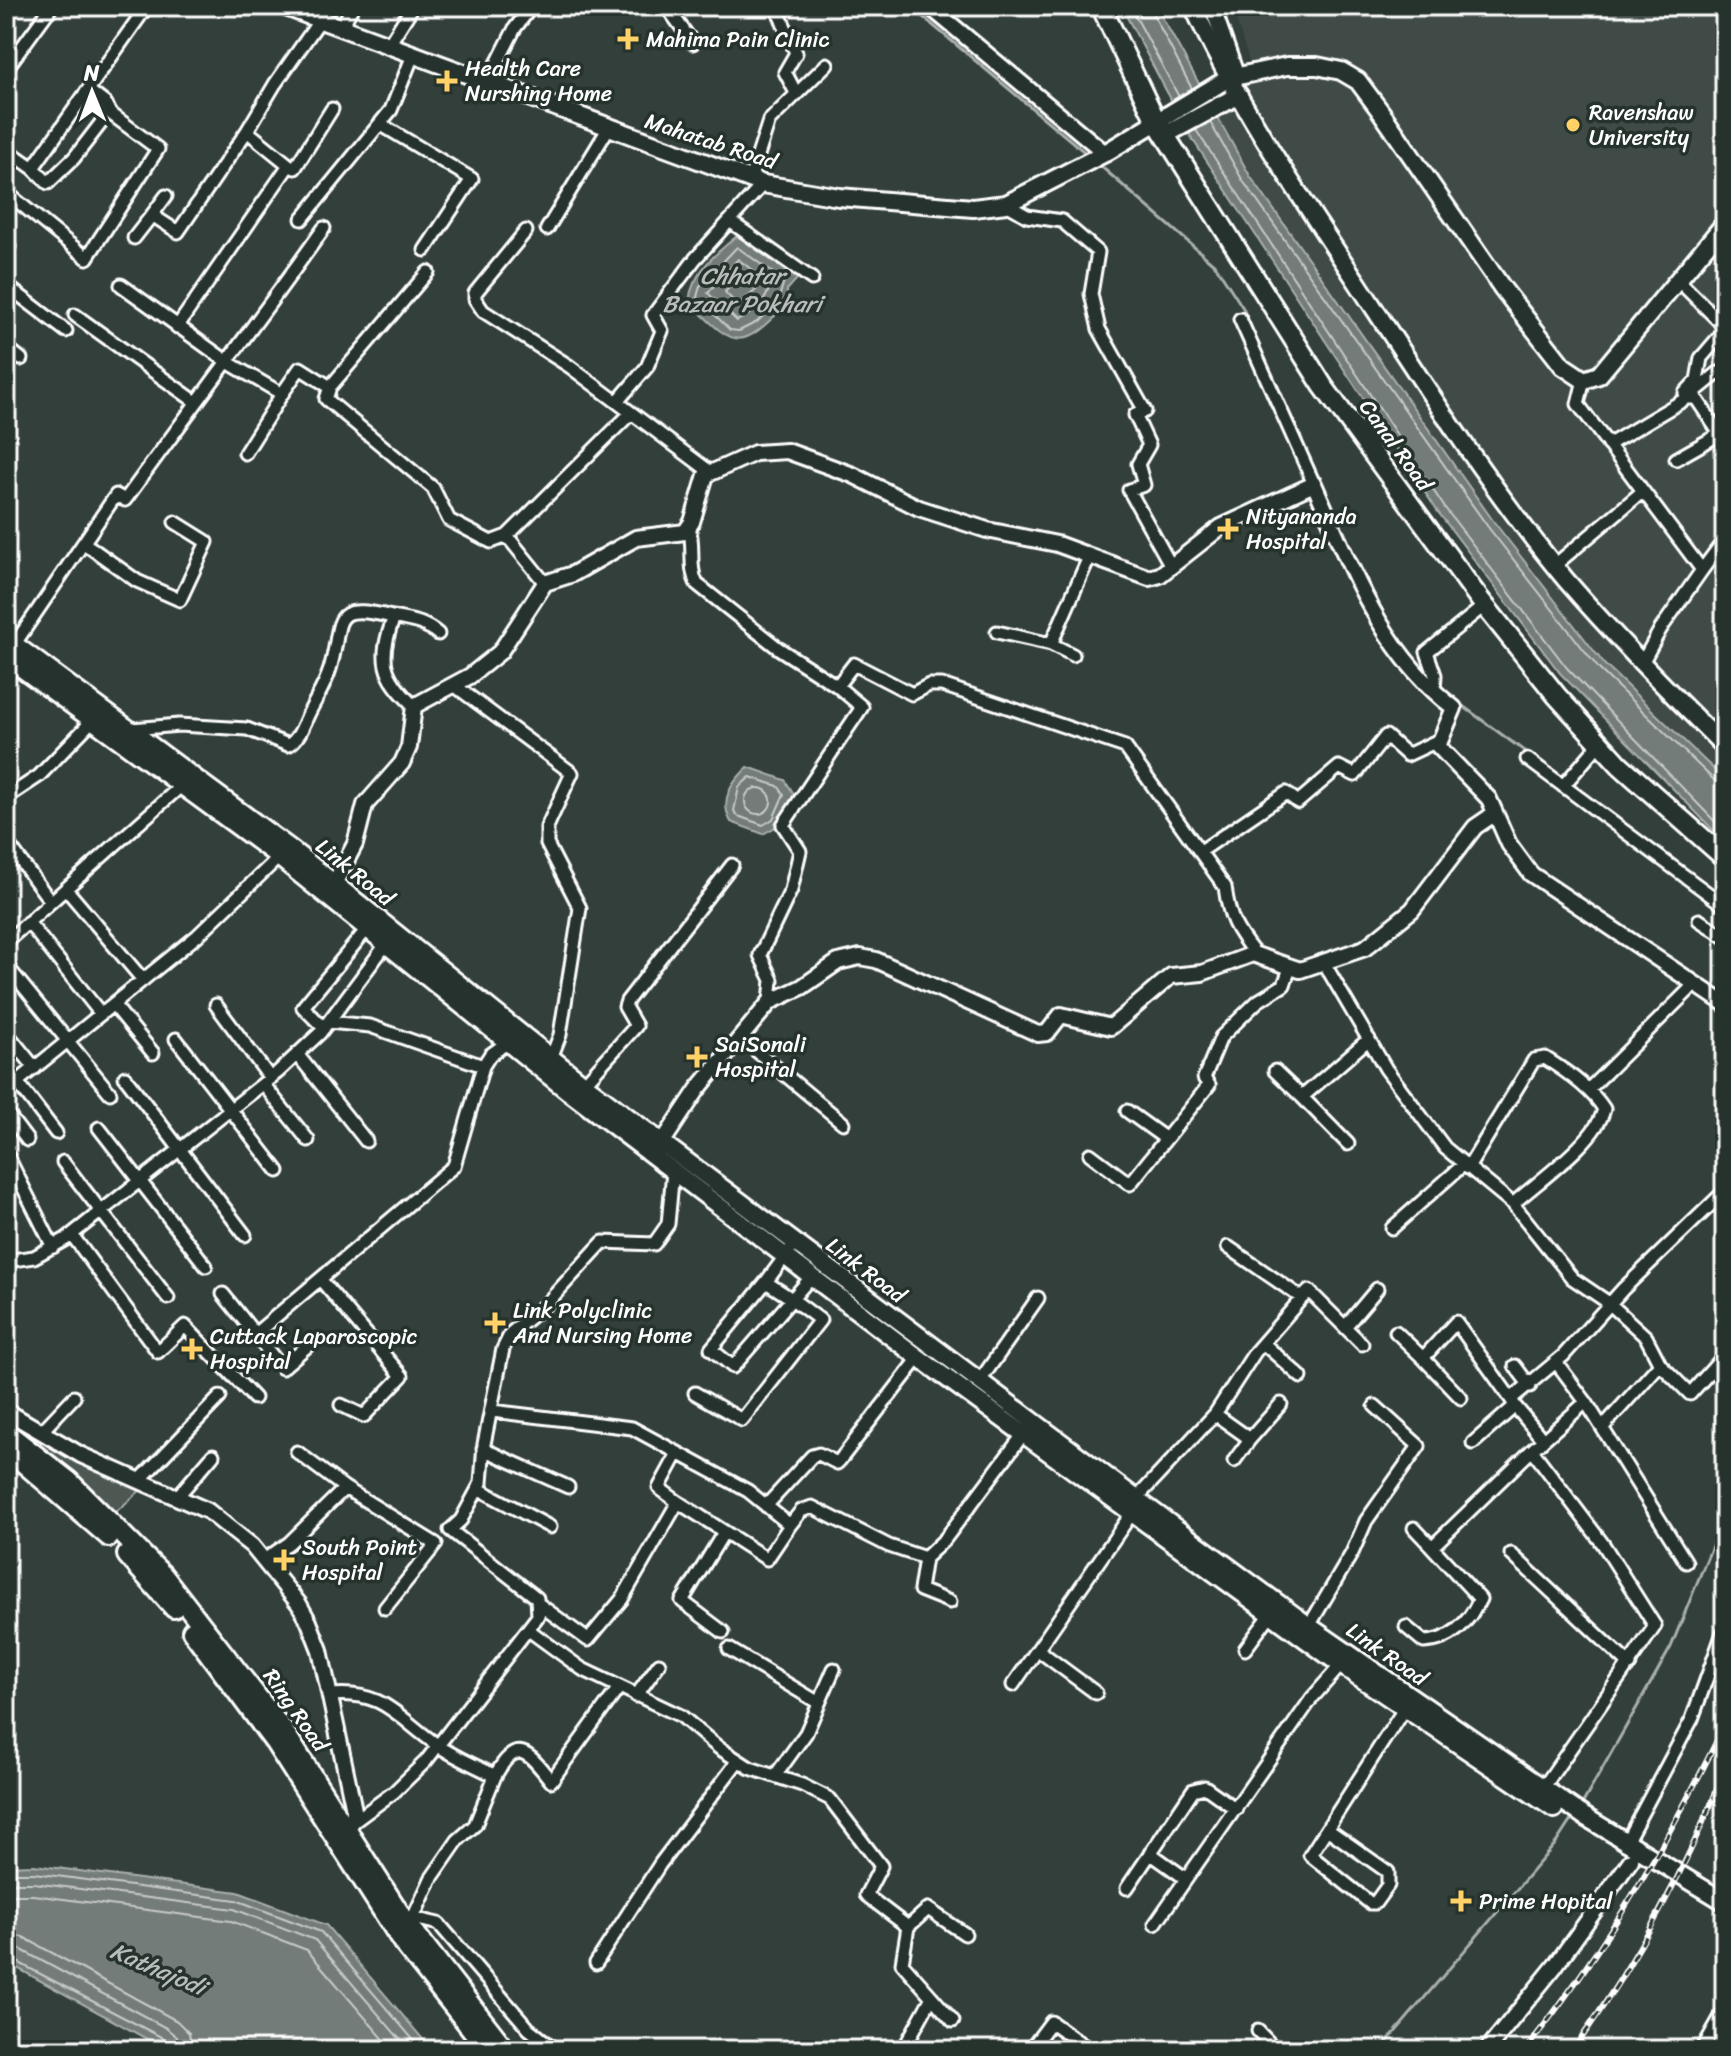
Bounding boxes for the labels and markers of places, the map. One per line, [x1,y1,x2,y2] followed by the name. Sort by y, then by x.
[646,20,829,59] place label: Mahima Pain Clinic
[617,28,639,50] marker: Mahima Pain Clinic
[465,49,612,113] place label: Health Care Nurshing Home
[436,70,458,92] marker: Health Care Nurshing Home
[1589,93,1694,157] place label: Ravenshaw University
[1564,116,1582,134] marker: Ravenshaw University
[1246,497,1357,561] place label: Nityananda Hospital
[1217,518,1239,540] marker: Nityananda Hospital
[715,1025,807,1089] place label: SaiSonali Hospital
[686,1046,708,1068] marker: SaiSonali Hospital
[512,1291,692,1355] place label: Link Polyclinic And Nursing Home
[484,1312,506,1334] marker: Link Polyclinic And Nursing Home
[210,1317,418,1381] place label: Cuttack Laparoscopic Hospital
[181,1338,203,1360] marker: Cuttack Laparoscopic Hospital
[302,1528,417,1592] place label: South Point Hospital
[273,1549,295,1571] marker: South Point Hospital
[1479,1882,1613,1921] place label: Prime Hopital
[1450,1890,1472,1912] marker: Prime Hopital

